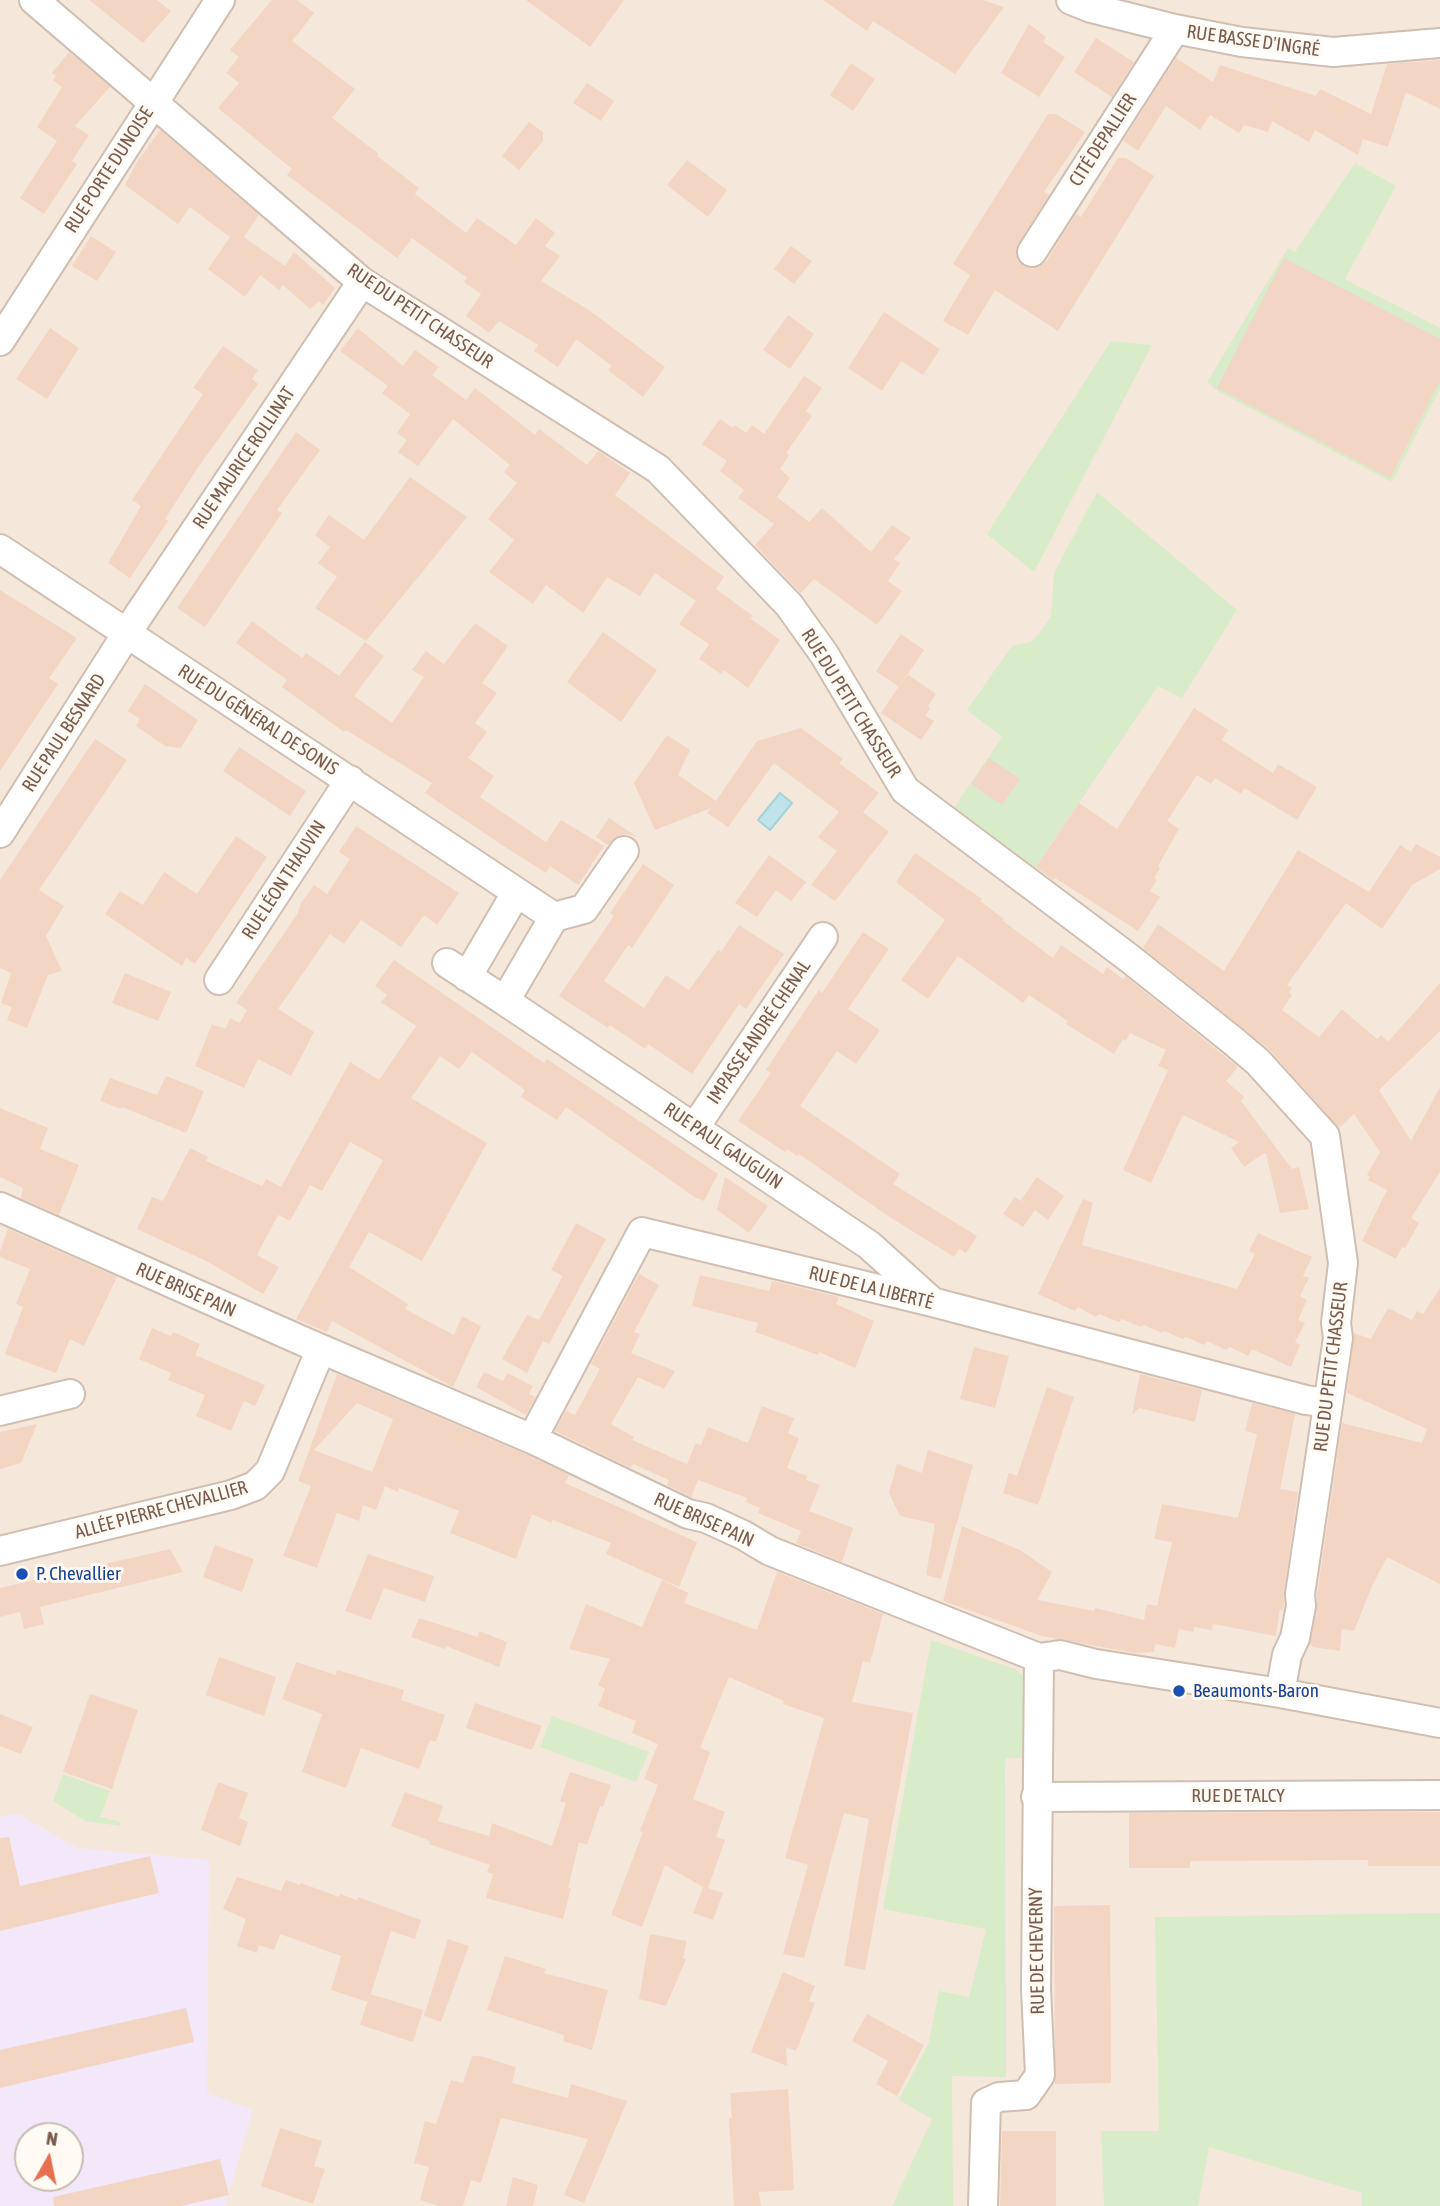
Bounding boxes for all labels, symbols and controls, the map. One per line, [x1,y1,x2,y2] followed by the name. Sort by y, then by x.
[1185,20,1321,62] street label: RUE BASSE D'INGRÉ
[1065,89,1141,191] street label: CITÉ DEPALLIER
[60,103,158,237] street label: RUE PORTE DUNOISE
[343,259,497,373] street label: RUE DU PETIT CHASSEUR
[188,383,300,533] street label: RUE MAURICE ROLLINAT
[796,624,906,782] street label: RUE DU PETIT CHASSEUR
[174,660,342,780] street label: RUE DU GÉNÉRAL DE SONIS
[17,670,111,796] street label: RUE PAUL BESNARD
[237,816,331,944] street label: RUE LÉON THAUVIN
[702,956,816,1108] street label: IMPASSE ANDRÉ CHENAL
[659,1098,787,1194] street label: RUE PAUL GAUGUIN
[132,1258,240,1322] street label: RUE BRISE PAIN
[807,1262,935,1314] street label: RUE DE LA LIBERTÉ
[1309,1281,1353,1453] street label: RUE DU PETIT CHASSEUR
[72,1476,250,1544] street label: ALLÉE PIERRE CHEVALLIER
[650,1488,758,1552] street label: RUE BRISE PAIN
[36,1563,121,1585] place label: P. Chevallier
[14,1566,30,1582] marker: P. Chevallier
[1193,1680,1319,1702] place label: Beaumonts-Baron
[1171,1683,1187,1699] marker: Beaumonts-Baron
[1191,1785,1285,1807] street label: RUE DE TALCY
[1024,1887,1050,2015] street label: RUE DE CHEVERNY
[14,2122,84,2192] north arrow
[45,2126,59,2150] text: N

